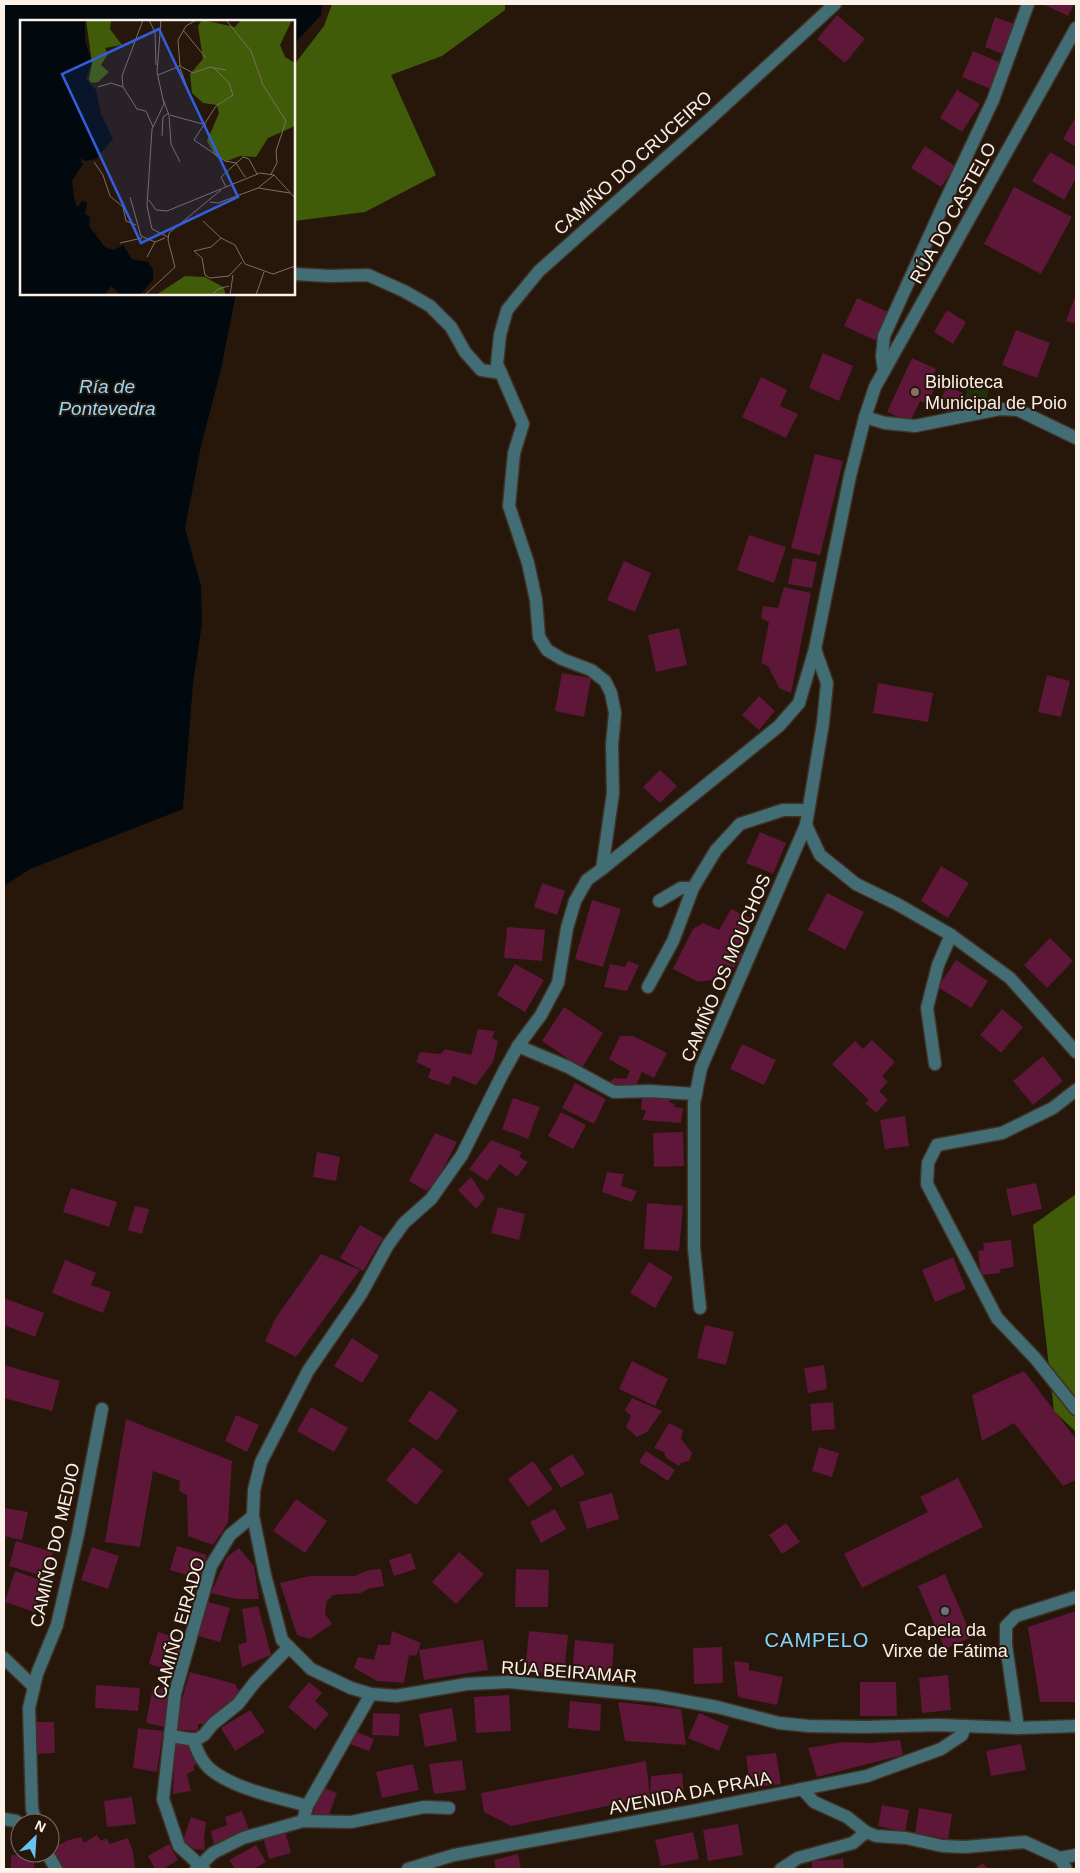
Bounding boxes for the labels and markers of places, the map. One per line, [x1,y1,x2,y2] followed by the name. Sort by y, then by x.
[925,372,1067,413] place label: Biblioteca Municipal de Poio
[909,386,921,398] marker: Biblioteca Municipal de Poio
[939,1605,951,1617] marker: Capela da Virxe de Fátima
[882,1620,1009,1661] place label: Capela da Virxe de Fátima

